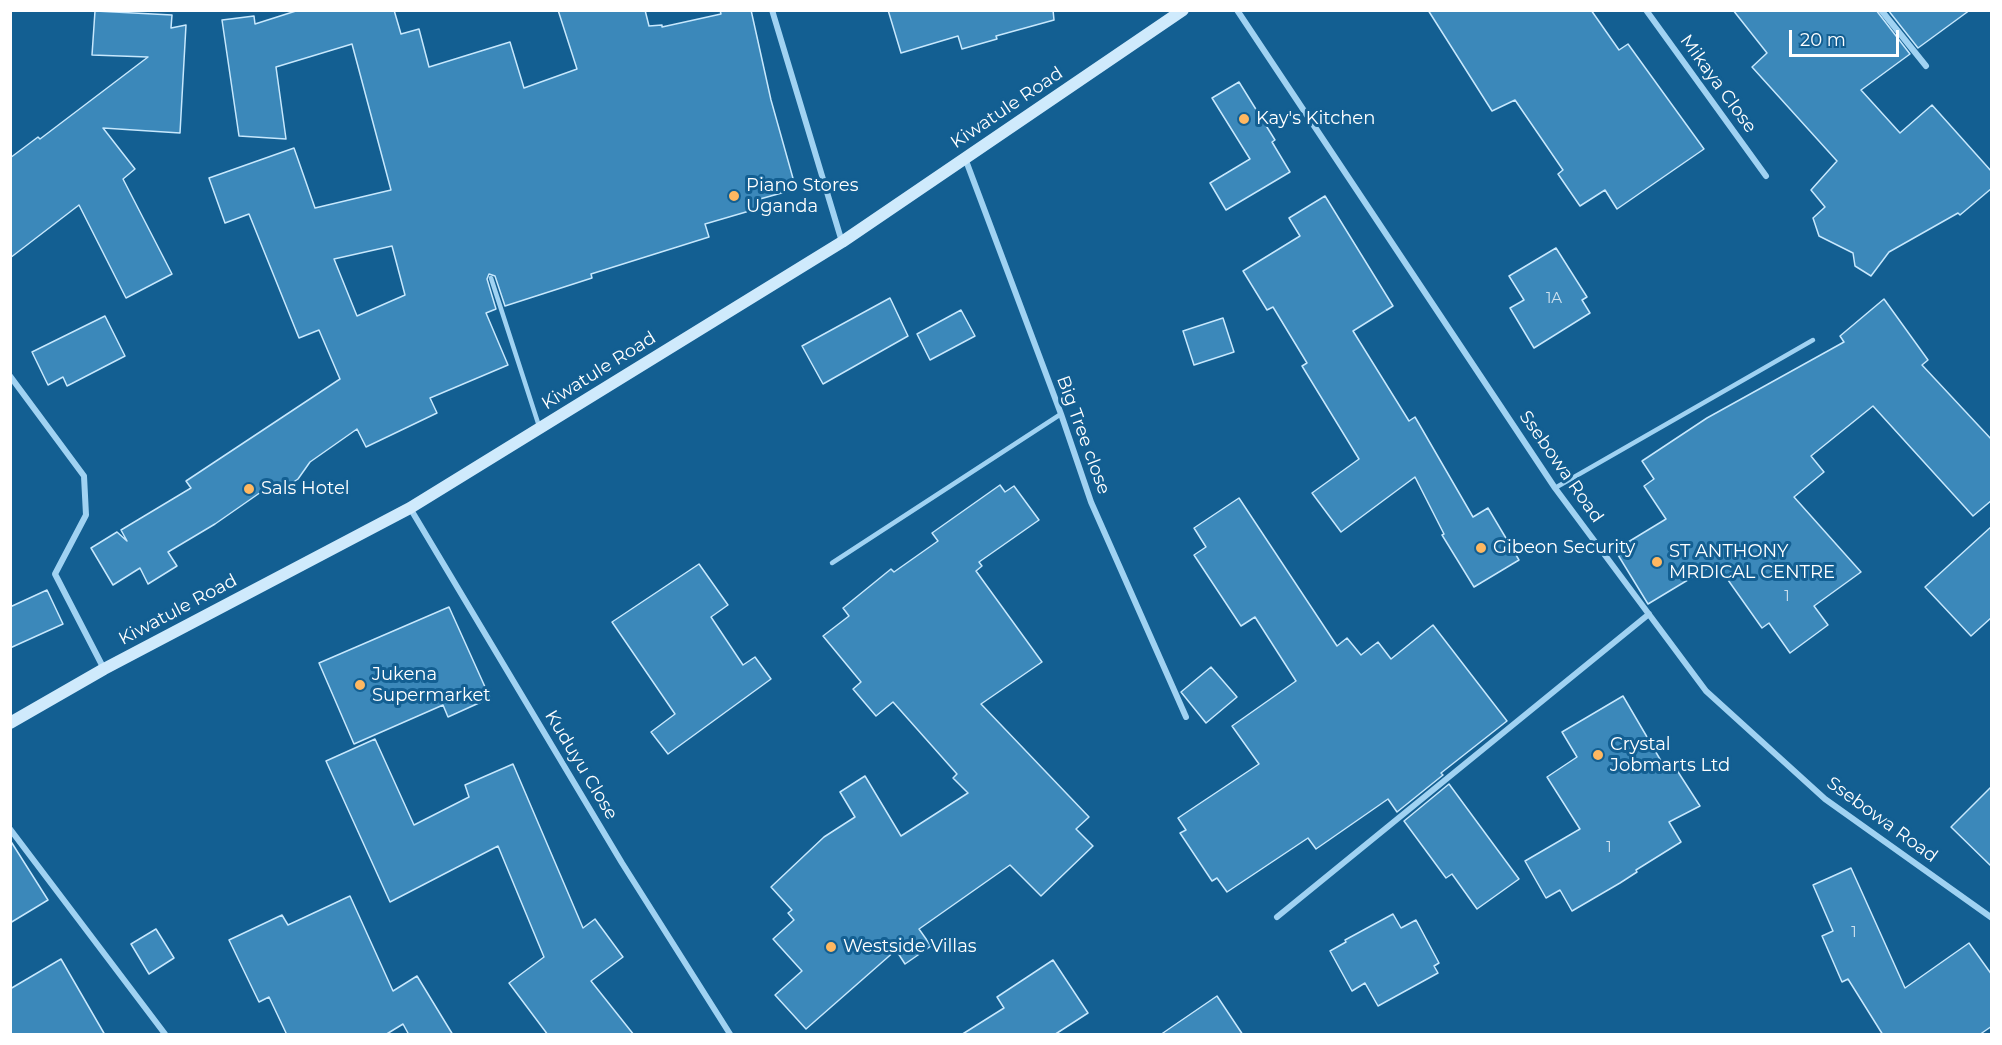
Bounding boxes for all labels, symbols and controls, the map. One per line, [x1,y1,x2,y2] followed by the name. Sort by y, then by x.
[1792,18,1902,56] scale bar
[1800,29,1846,51] text: 20 m
[1675,31,1761,137] street label: Mikaya Close
[947,63,1067,153] street label: Kiwatule Road
[1256,108,1375,130] place label: Kay's Kitchen
[1237,112,1251,126] marker: Kay's Kitchen
[746,175,859,218] place label: Piano Stores Uganda
[727,189,741,203] marker: Piano Stores Uganda
[1546,290,1562,308] house number: 1A
[538,327,660,415] street label: Kiwatule Road
[1052,373,1114,497] street label: Big Tree close
[1514,407,1608,527] street label: Ssebowa Road
[261,478,350,500] place label: Sals Hotel
[242,482,256,496] marker: Sals Hotel
[1493,537,1635,559] place label: Gibeon Security
[1474,541,1488,555] marker: Gibeon Security
[1669,541,1835,584] place label: ST ANTHONY MRDICAL CENTRE
[1650,555,1664,569] marker: ST ANTHONY MRDICAL CENTRE
[115,570,241,650] street label: Kiwatule Road
[1784,588,1790,606] house number: 1
[372,664,491,706] place label: Jukena Supermarket
[353,678,367,692] marker: Jukena Supermarket
[540,706,622,824] street label: Kuduyu Close
[1610,734,1730,777] place label: Crystal Jobmarts Ltd
[1591,748,1605,762] marker: Crystal Jobmarts Ltd
[1822,773,1942,867] street label: Ssebowa Road
[1606,839,1612,857] house number: 1
[1851,924,1857,942] house number: 1
[843,936,977,958] place label: Westside Villas
[824,940,838,954] marker: Westside Villas

